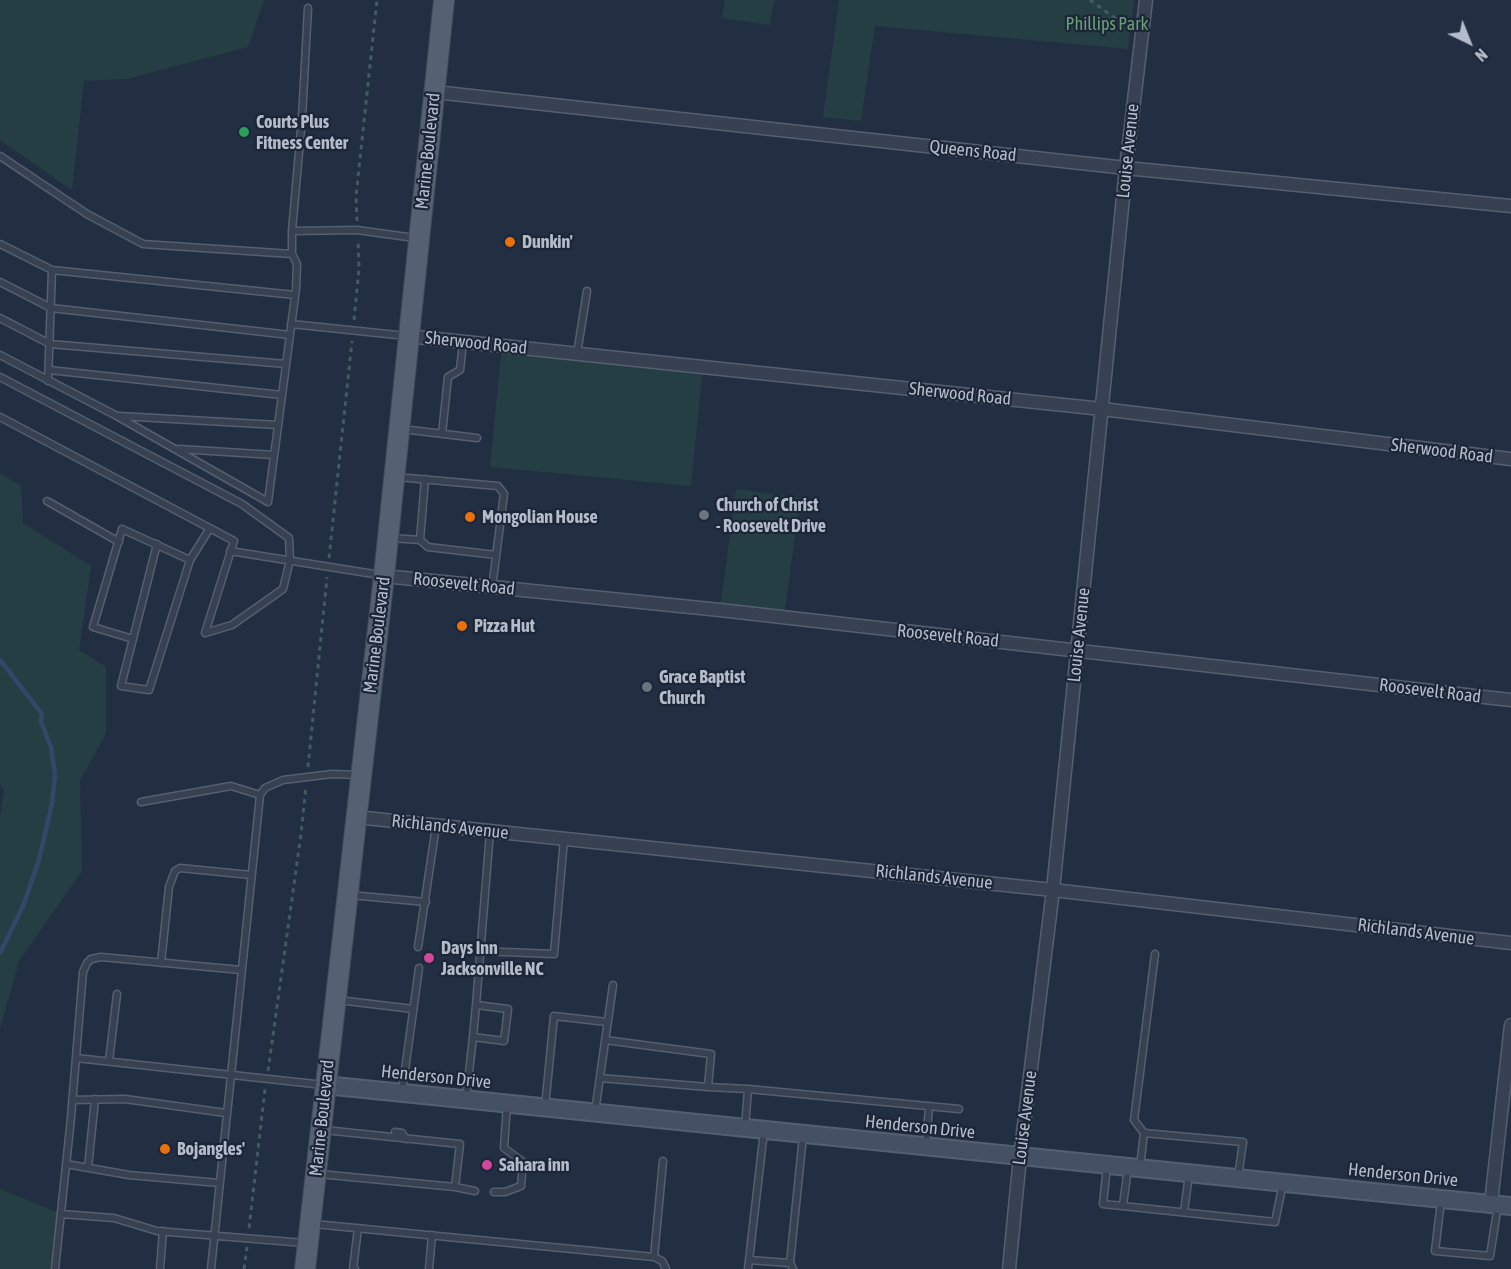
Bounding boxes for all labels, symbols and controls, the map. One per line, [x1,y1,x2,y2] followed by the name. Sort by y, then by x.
[1439,12,1499,72] north arrow
[1066,13,1148,35] park label: Phillips Park
[1472,45,1491,65] text: N
[411,92,445,210] street label: Marine Boulevard
[1112,103,1144,199] street label: Louise Avenue
[256,111,348,154] place label: Courts Plus Fitness Center
[237,125,251,139] marker: Courts Plus Fitness Center
[928,136,1018,166] street label: Queens Road
[522,231,573,253] place label: Dunkin'
[503,235,517,249] marker: Dunkin'
[424,327,528,359] street label: Sherwood Road
[908,378,1012,410] street label: Sherwood Road
[1390,434,1494,468] street label: Sherwood Road
[716,494,826,536] place label: Church of Christ - Roosevelt Drive
[482,506,598,528] place label: Mongolian House
[697,508,711,522] marker: Church of Christ - Roosevelt Drive
[463,510,477,524] marker: Mongolian House
[412,568,516,600] street label: Roosevelt Road
[359,576,395,694] street label: Marine Boulevard
[1063,587,1095,683] street label: Louise Avenue
[474,615,535,637] place label: Pizza Hut
[455,619,469,633] marker: Pizza Hut
[896,620,1000,652] street label: Roosevelt Road
[659,666,745,708] place label: Grace Baptist Church
[1378,674,1482,708] street label: Roosevelt Road
[640,680,654,694] marker: Grace Baptist Church
[390,810,510,844] street label: Richlands Avenue
[874,860,994,894] street label: Richlands Avenue
[1356,914,1476,950] street label: Richlands Avenue
[441,937,544,980] place label: Days Inn Jacksonville NC
[422,951,436,965] marker: Days Inn Jacksonville NC
[305,1059,339,1177] street label: Marine Boulevard
[380,1060,492,1094] street label: Henderson Drive
[1008,1070,1042,1166] street label: Louise Avenue
[864,1110,976,1144] street label: Henderson Drive
[177,1138,245,1160] place label: Bojangles'
[158,1142,172,1156] marker: Bojangles'
[499,1154,569,1176] place label: Sahara inn
[480,1158,494,1172] marker: Sahara inn
[1347,1158,1459,1192] street label: Henderson Drive

